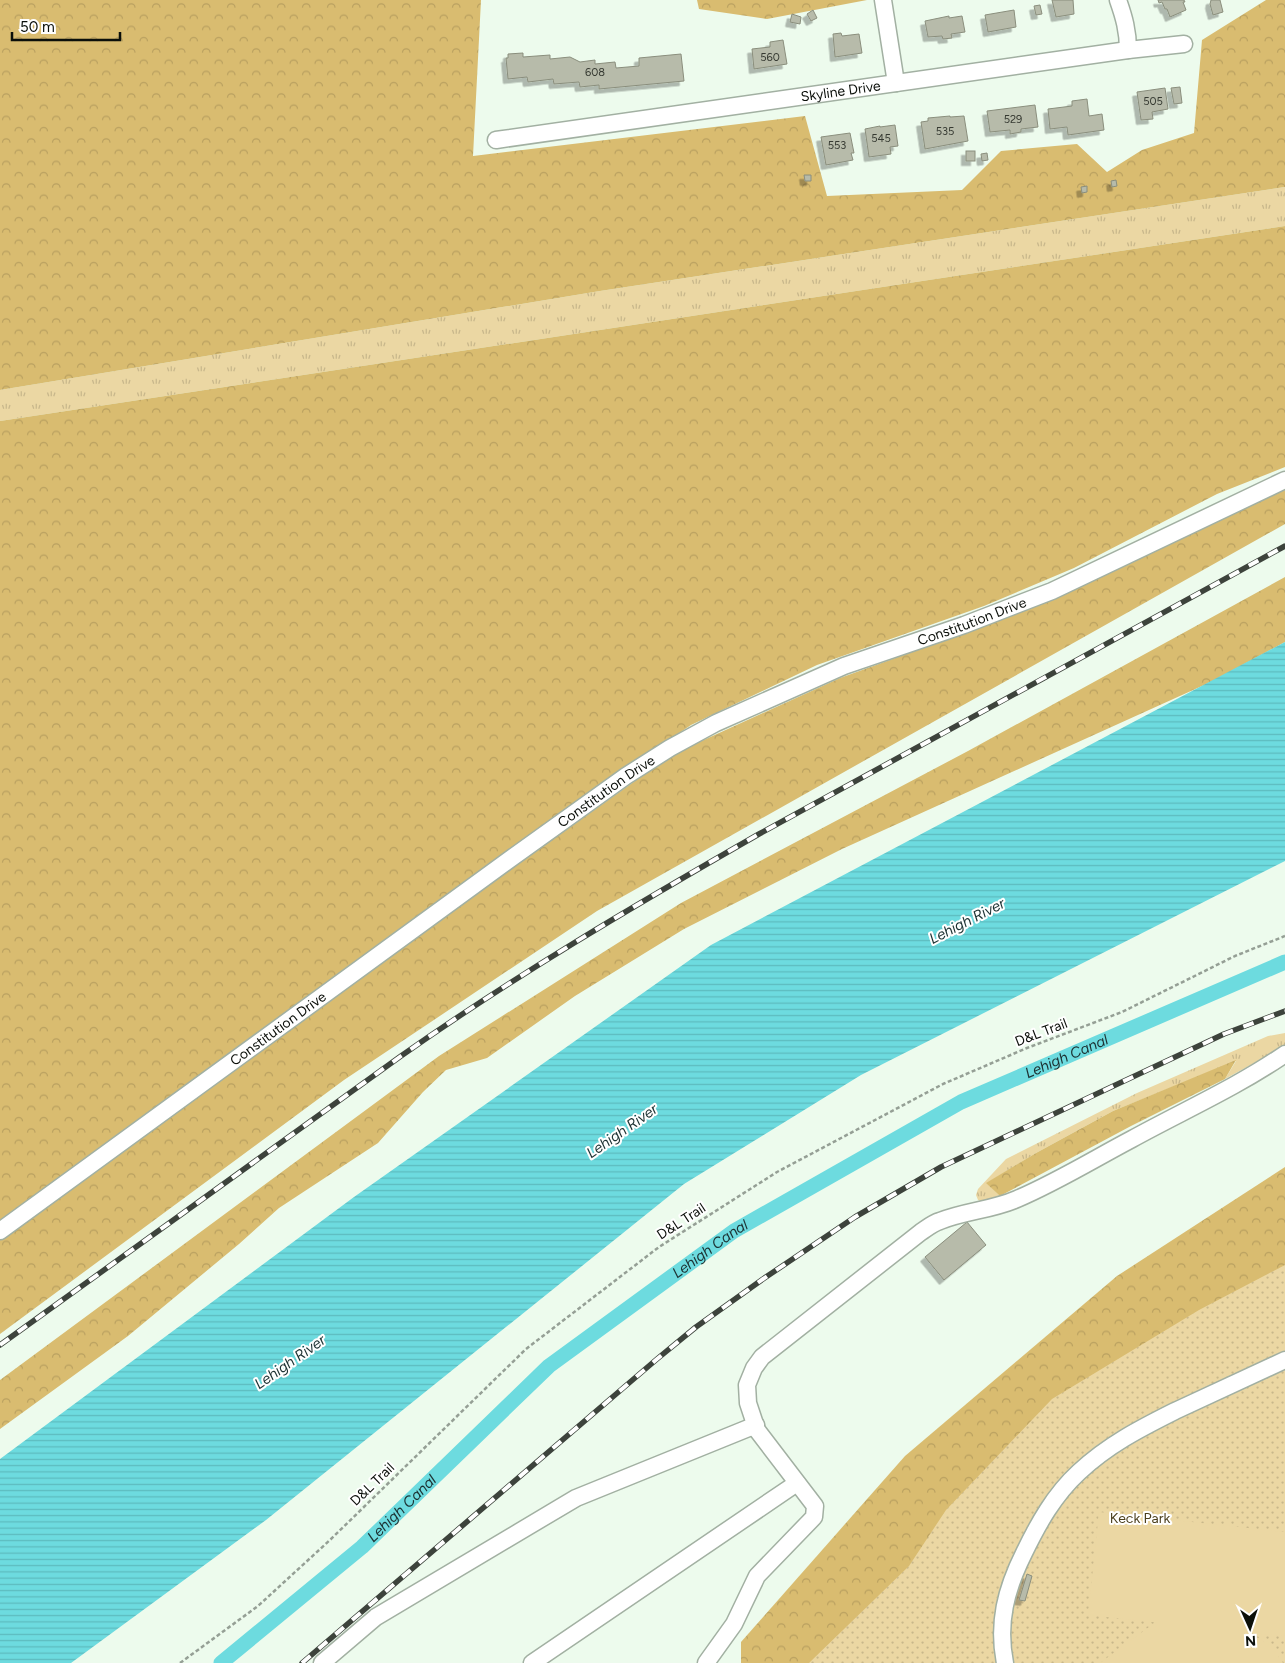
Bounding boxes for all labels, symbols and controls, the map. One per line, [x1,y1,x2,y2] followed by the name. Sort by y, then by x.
[12,10,120,42] scale bar
[20,18,55,36] text: 50 m
[760,51,780,64] house number: 560
[585,66,605,79] house number: 608
[800,77,882,106] street label: Skyline Drive
[1143,95,1163,108] house number: 505
[1004,113,1022,126] house number: 529
[936,125,954,138] house number: 535
[871,132,891,145] house number: 545
[828,139,846,152] house number: 553
[915,594,1029,649] street label: Constitution Drive
[555,752,658,831] street label: Constitution Drive
[926,894,1009,948] water label: Lehigh River
[227,988,330,1069] street label: Constitution Drive
[1013,1015,1070,1050] street label: D&L Trail
[1022,1030,1112,1082] water label: Lehigh Canal
[583,1099,662,1162] water label: Lehigh River
[654,1199,709,1243] street label: D&L Trail
[669,1216,752,1282] water label: Lehigh Canal
[251,1330,330,1393] water label: Lehigh River
[347,1459,398,1509] street label: D&L Trail
[364,1471,441,1546] water label: Lehigh Canal
[1110,1510,1170,1527] park label: Keck Park
[1225,1603,1275,1653] north arrow
[1245,1632,1257,1649] text: N

